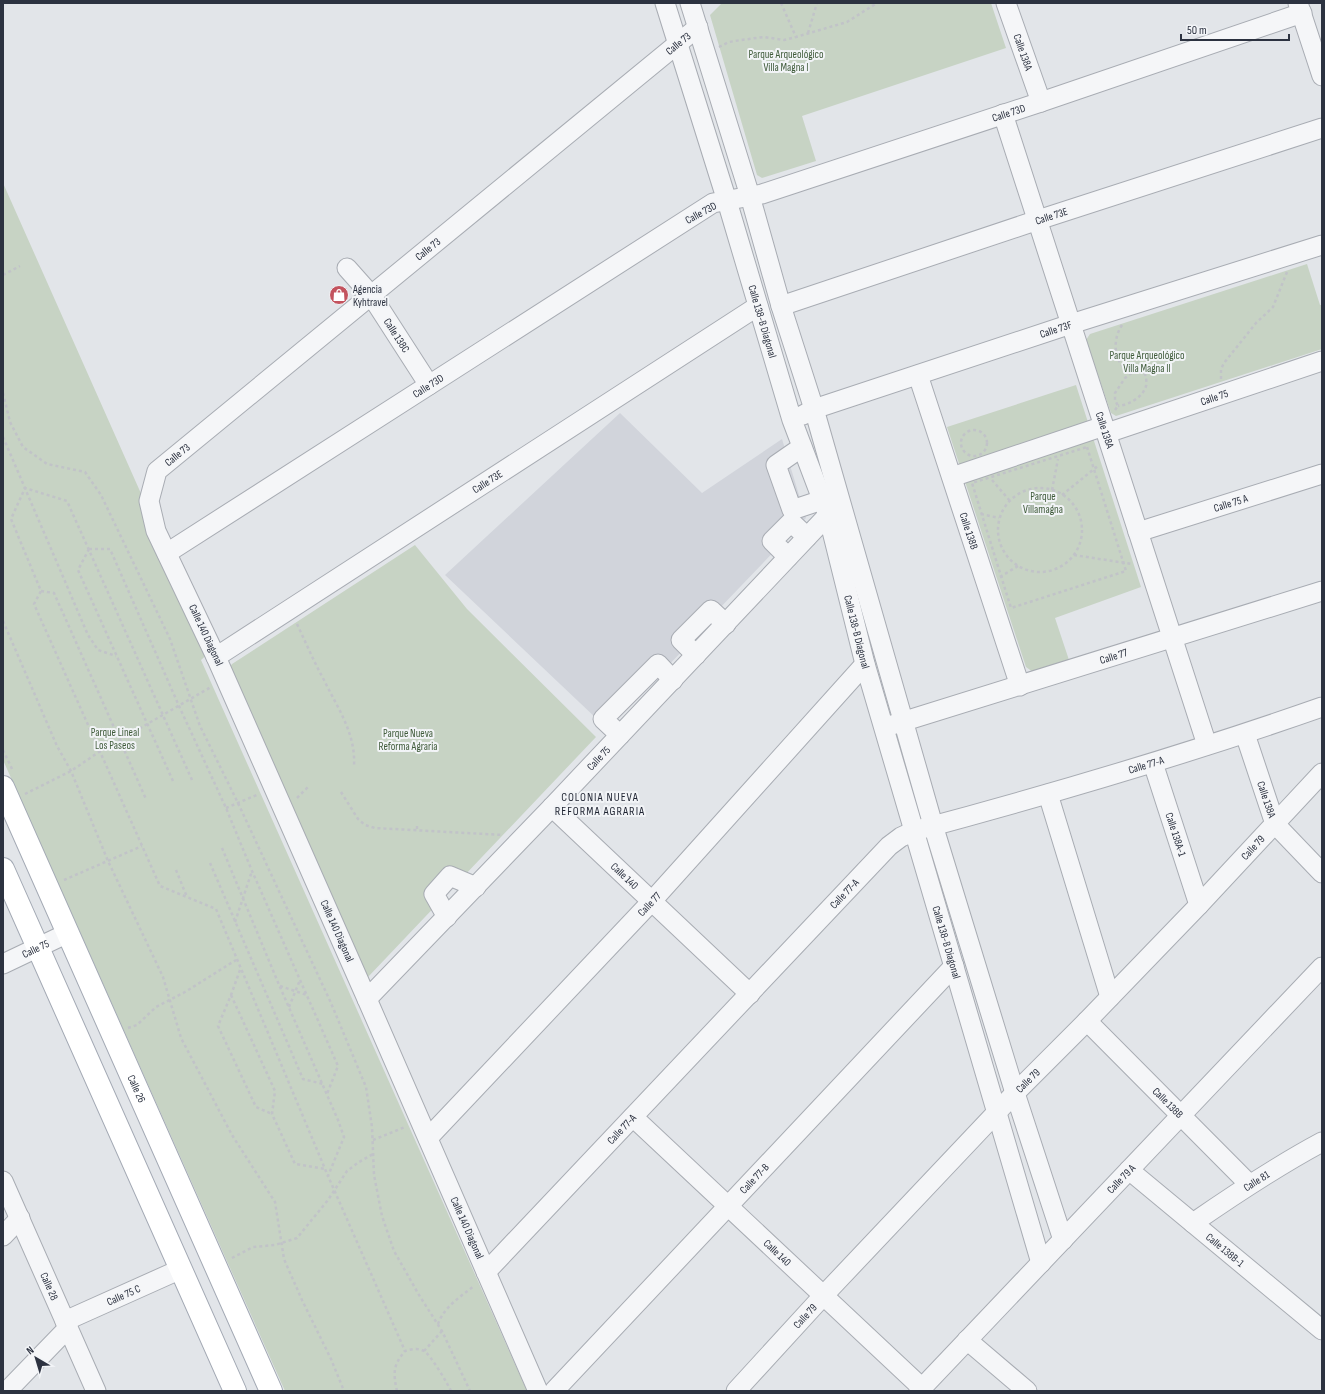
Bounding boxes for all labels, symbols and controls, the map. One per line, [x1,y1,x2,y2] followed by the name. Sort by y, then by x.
[1181,16,1289,42] scale bar
[1187,23,1207,38] text: 50 m
[663,29,694,58] street label: Calle 73
[1011,32,1036,72] street label: Calle 138A
[748,48,824,74] park label: Parque Arqueológico Villa Magna I
[990,101,1027,124] street label: Calle 73D
[683,199,719,227] street label: Calle 73D
[1033,204,1069,227] street label: Calle 73E
[412,235,443,263] street label: Calle 73
[352,283,388,309] place label: Agencia Kyhtravel
[746,283,780,359] street label: Calle 138-B Diagonal
[328,284,350,306] shop icon: Agencia Kyhtravel
[381,316,413,355] street label: Calle 138C
[1038,318,1073,340] street label: Calle 73F
[1109,349,1185,375] park label: Parque Arqueológico Villa Magna II
[410,371,446,400] street label: Calle 73D
[1199,386,1230,408] street label: Calle 75
[1093,410,1117,450] street label: Calle 138A
[162,440,193,469] street label: Calle 73
[470,467,505,496] street label: Calle 73E
[1023,490,1063,516] park label: Parque Villamagna
[1212,491,1249,514] street label: Calle 75 A
[957,511,981,551] street label: Calle 138B
[842,594,873,670] street label: Calle 138-B Diagonal
[186,602,226,668] street label: Calle 140 Diagonal
[1098,645,1130,666] street label: Calle 77
[91,726,139,752] park label: Parque Lineal Los Paseos
[379,727,437,753] park label: Parque Nueva Reforma Agraria
[584,743,613,773] street label: Calle 75
[1127,753,1166,776] street label: Calle 77-A
[1255,780,1279,820] street label: Calle 138A
[555,790,645,819] district label: COLONIA NUEVA REFORMA AGRARIA
[1163,811,1189,858] street label: Calle 138A-1
[1238,832,1267,862] street label: Calle 79
[608,860,641,892] street label: Calle 140
[827,876,862,911] street label: Calle 77-A
[635,889,664,919] street label: Calle 77
[318,898,356,964] street label: Calle 140 Diagonal
[930,904,964,980] street label: Calle 138-B Diagonal
[20,936,51,961] street label: Calle 75
[1013,1066,1042,1095] street label: Calle 79
[125,1073,149,1105] street label: Calle 26
[1150,1085,1186,1121] street label: Calle 138B
[604,1111,639,1147] street label: Calle 77-A
[737,1160,772,1196] street label: Calle 77-B
[1104,1161,1138,1196] street label: Calle 79 A
[1241,1168,1272,1194] street label: Calle 81
[448,1195,486,1261] street label: Calle 140 Diagonal
[1203,1230,1247,1269] street label: Calle 138B-1
[761,1236,794,1269] street label: Calle 140
[38,1270,61,1302] street label: Calle 28
[104,1282,142,1308] street label: Calle 75 C
[790,1301,820,1331] street label: Calle 79
[16,1338,56,1378] north arrow
[24,1344,37,1357] text: N

